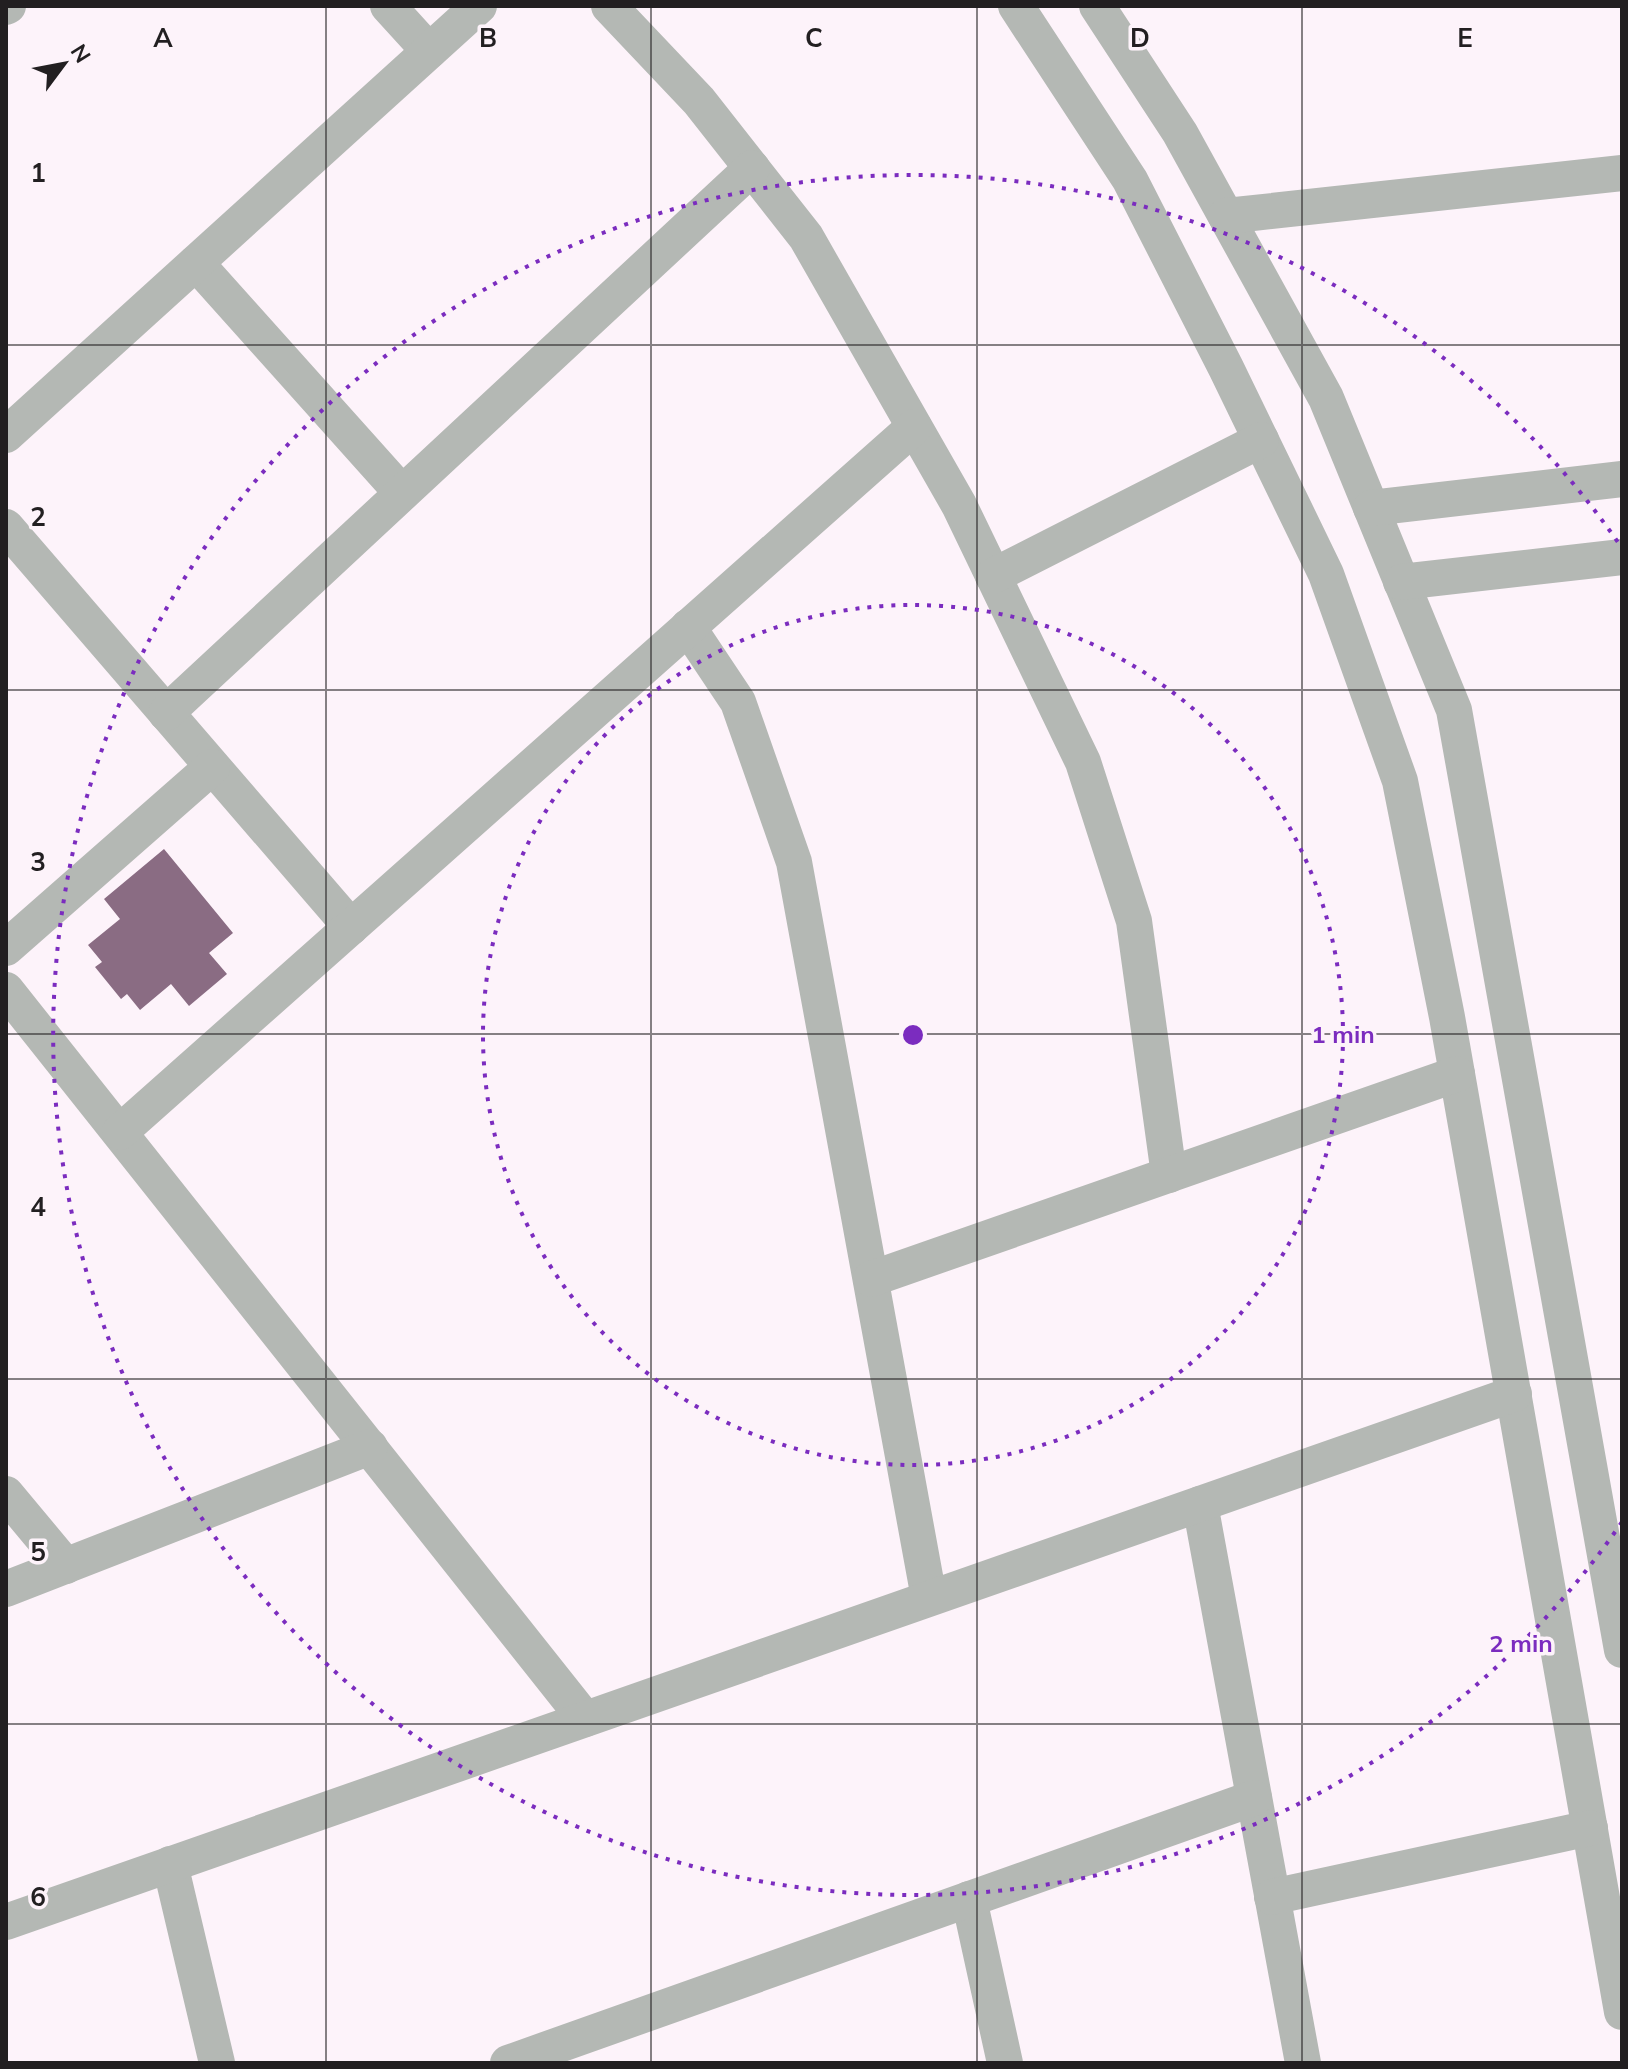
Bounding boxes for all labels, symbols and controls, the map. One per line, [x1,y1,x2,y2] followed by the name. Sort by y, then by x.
[153,21,173,54] text: A
[479,21,497,54] text: B
[805,21,823,54] text: C
[1130,21,1150,54] text: D
[1457,21,1473,54] text: E
[24,24,104,104] north arrow
[65,39,97,68] text: N
[30,156,46,189] text: 1
[30,500,46,533] text: 2
[30,845,46,878] text: 3
[1311,1019,1375,1049] text: 1 min
[899,1021,927,1049] centre of rings
[30,1190,46,1223] text: 4
[30,1535,46,1568] text: 5
[1489,1628,1553,1658] text: 2 min
[30,1880,46,1913] text: 6

